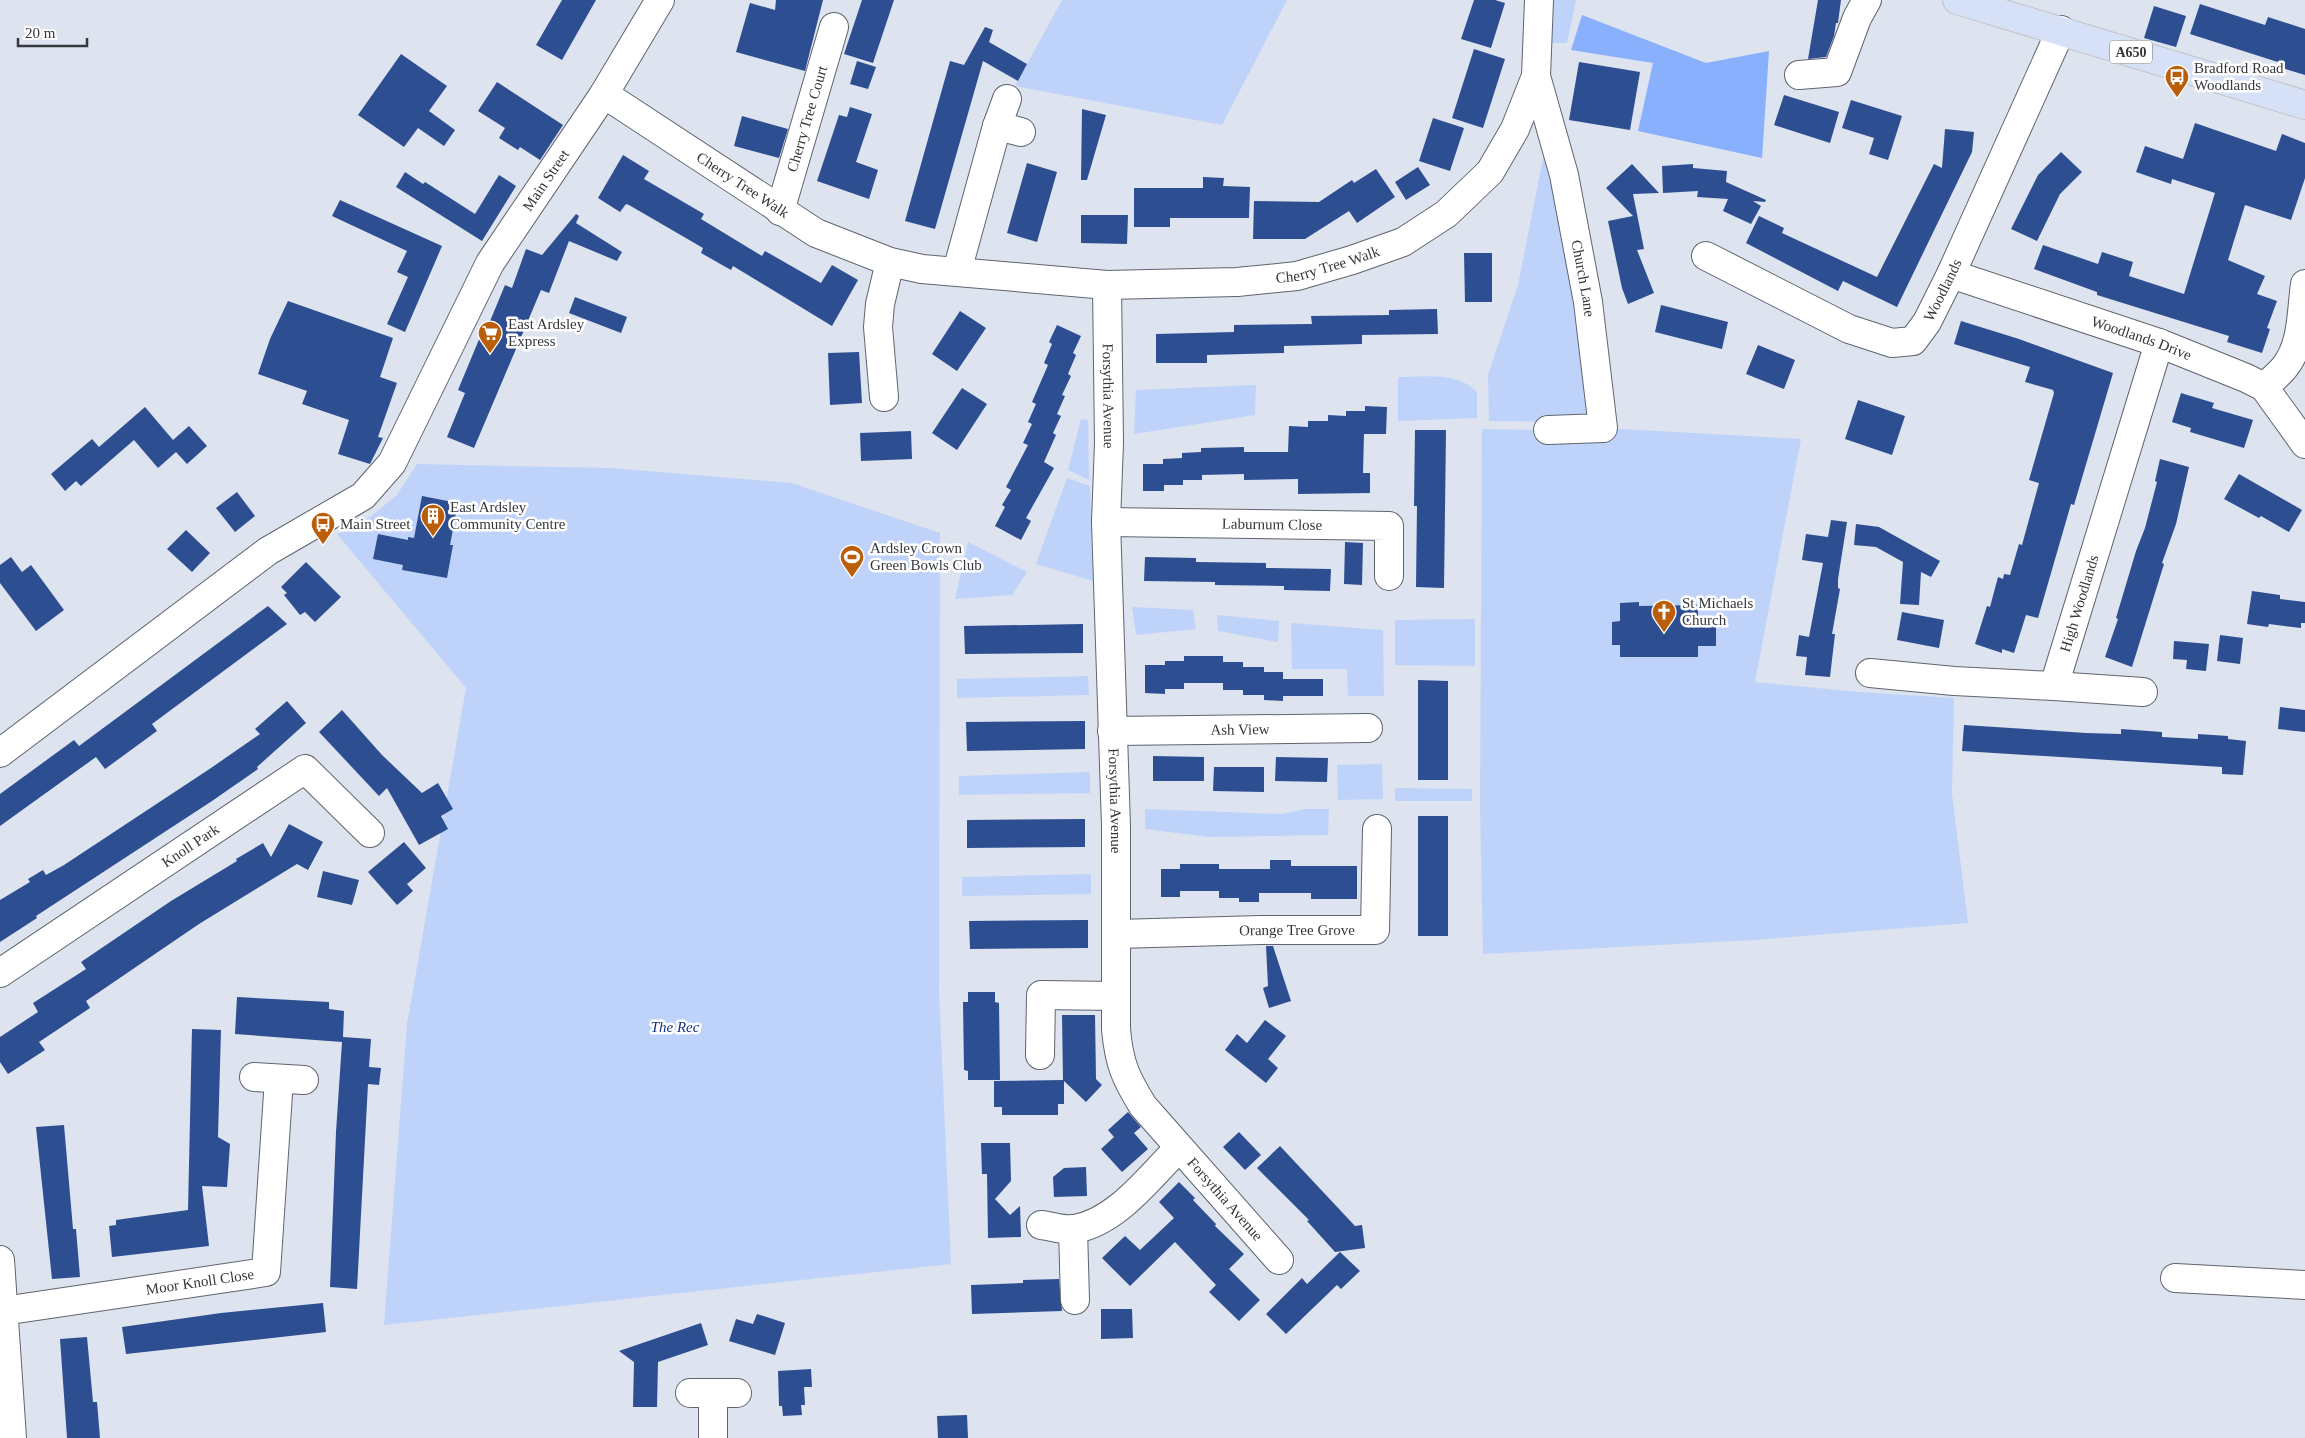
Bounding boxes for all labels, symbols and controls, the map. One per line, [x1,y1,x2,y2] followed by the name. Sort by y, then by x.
[18,15,86,47] scale bar
[25,25,56,41] text: 20 m
[2110,41,2152,64] road number: A650
[2194,60,2284,93] place label: Bradford Road Woodlands
[784,63,830,174] street label: Cherry Tree Court
[2164,64,2190,98] bus stop icon: Bradford Road Woodlands
[520,146,573,214] street label: Main Street
[694,149,792,221] street label: Cherry Tree Walk
[1568,239,1598,318] street label: Church Lane
[1275,243,1382,286] street label: Cherry Tree Walk
[1921,256,1965,324] street label: Woodlands
[2089,313,2194,363] street label: Woodlands Drive
[508,316,585,349] place label: East Ardsley Express
[477,320,503,354] supermarket icon: East Ardsley Express
[1100,343,1117,449] street label: Forsythia Avenue
[450,499,566,532] place label: East Ardsley Community Centre
[420,503,446,537] building icon: East Ardsley Community Centre
[310,511,336,545] bus stop icon: Main Street
[340,516,411,532] place label: Main Street
[1222,516,1323,533] street label: Laburnum Close
[870,540,982,573] place label: Ardsley Crown Green Bowls Club
[839,544,865,578] sports icon: Ardsley Crown Green Bowls Club
[2057,553,2102,654] street label: High Woodlands
[1682,595,1753,628] place label: St Michaels Church
[1651,599,1677,633] church icon: St Michaels Church
[1210,721,1270,738] street label: Ash View
[1105,748,1124,854] street label: Forsythia Avenue
[159,821,222,871] street label: Knoll Park
[1239,922,1355,939] street label: Orange Tree Grove
[651,1019,700,1035] park label: The Rec
[1184,1154,1266,1244] street label: Forsythia Avenue
[145,1266,255,1298] street label: Moor Knoll Close

